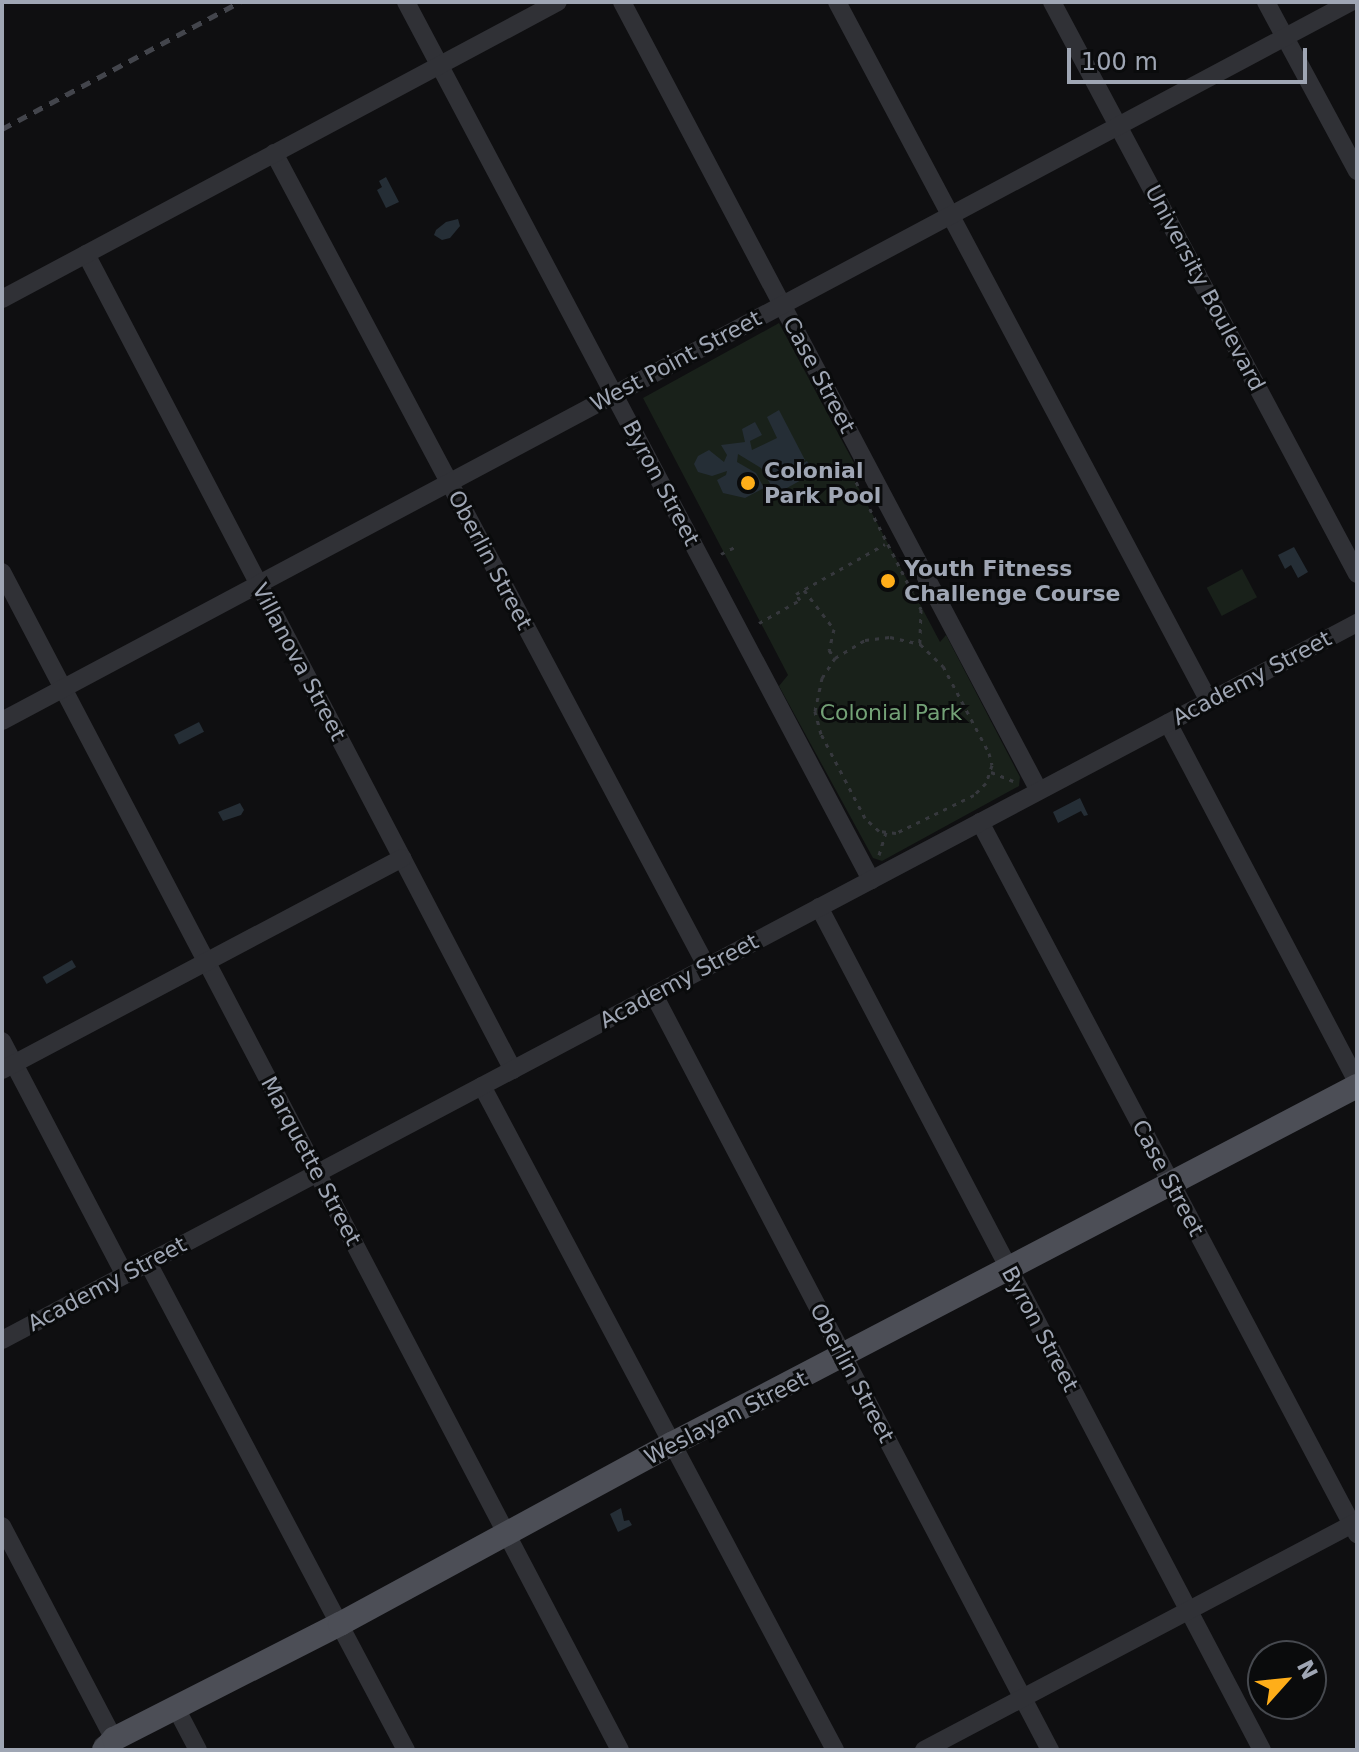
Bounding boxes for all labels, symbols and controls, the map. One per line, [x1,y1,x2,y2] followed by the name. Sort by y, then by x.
[1071,32,1311,82] scale bar
[1081,48,1158,76] text: 100 m
[1140,181,1270,395] street label: University Boulevard
[586,305,766,417] street label: West Point Street
[777,312,861,438] street label: Case Street
[617,416,705,550] street label: Byron Street
[764,457,881,508] place label: Colonial Park Pool
[739,474,757,492] marker: Colonial Park Pool
[442,486,538,634] street label: Oberlin Street
[904,555,1120,606] place label: Youth Fitness Challenge Course
[879,572,897,590] marker: Youth Fitness Challenge Course
[246,579,352,745] street label: Villanova Street
[1168,625,1336,731] street label: Academy Street
[820,700,962,726] park label: Colonial Park
[595,928,763,1034] street label: Academy Street
[255,1072,367,1250] street label: Marquette Street
[1126,1115,1210,1241] street label: Case Street
[23,1231,191,1337] street label: Academy Street
[996,1262,1084,1396] street label: Byron Street
[804,1299,900,1447] street label: Oberlin Street
[640,1366,812,1470] street label: Weslayan Street
[1247,1640,1327,1720] north arrow
[1292,1656,1322,1684] text: N

